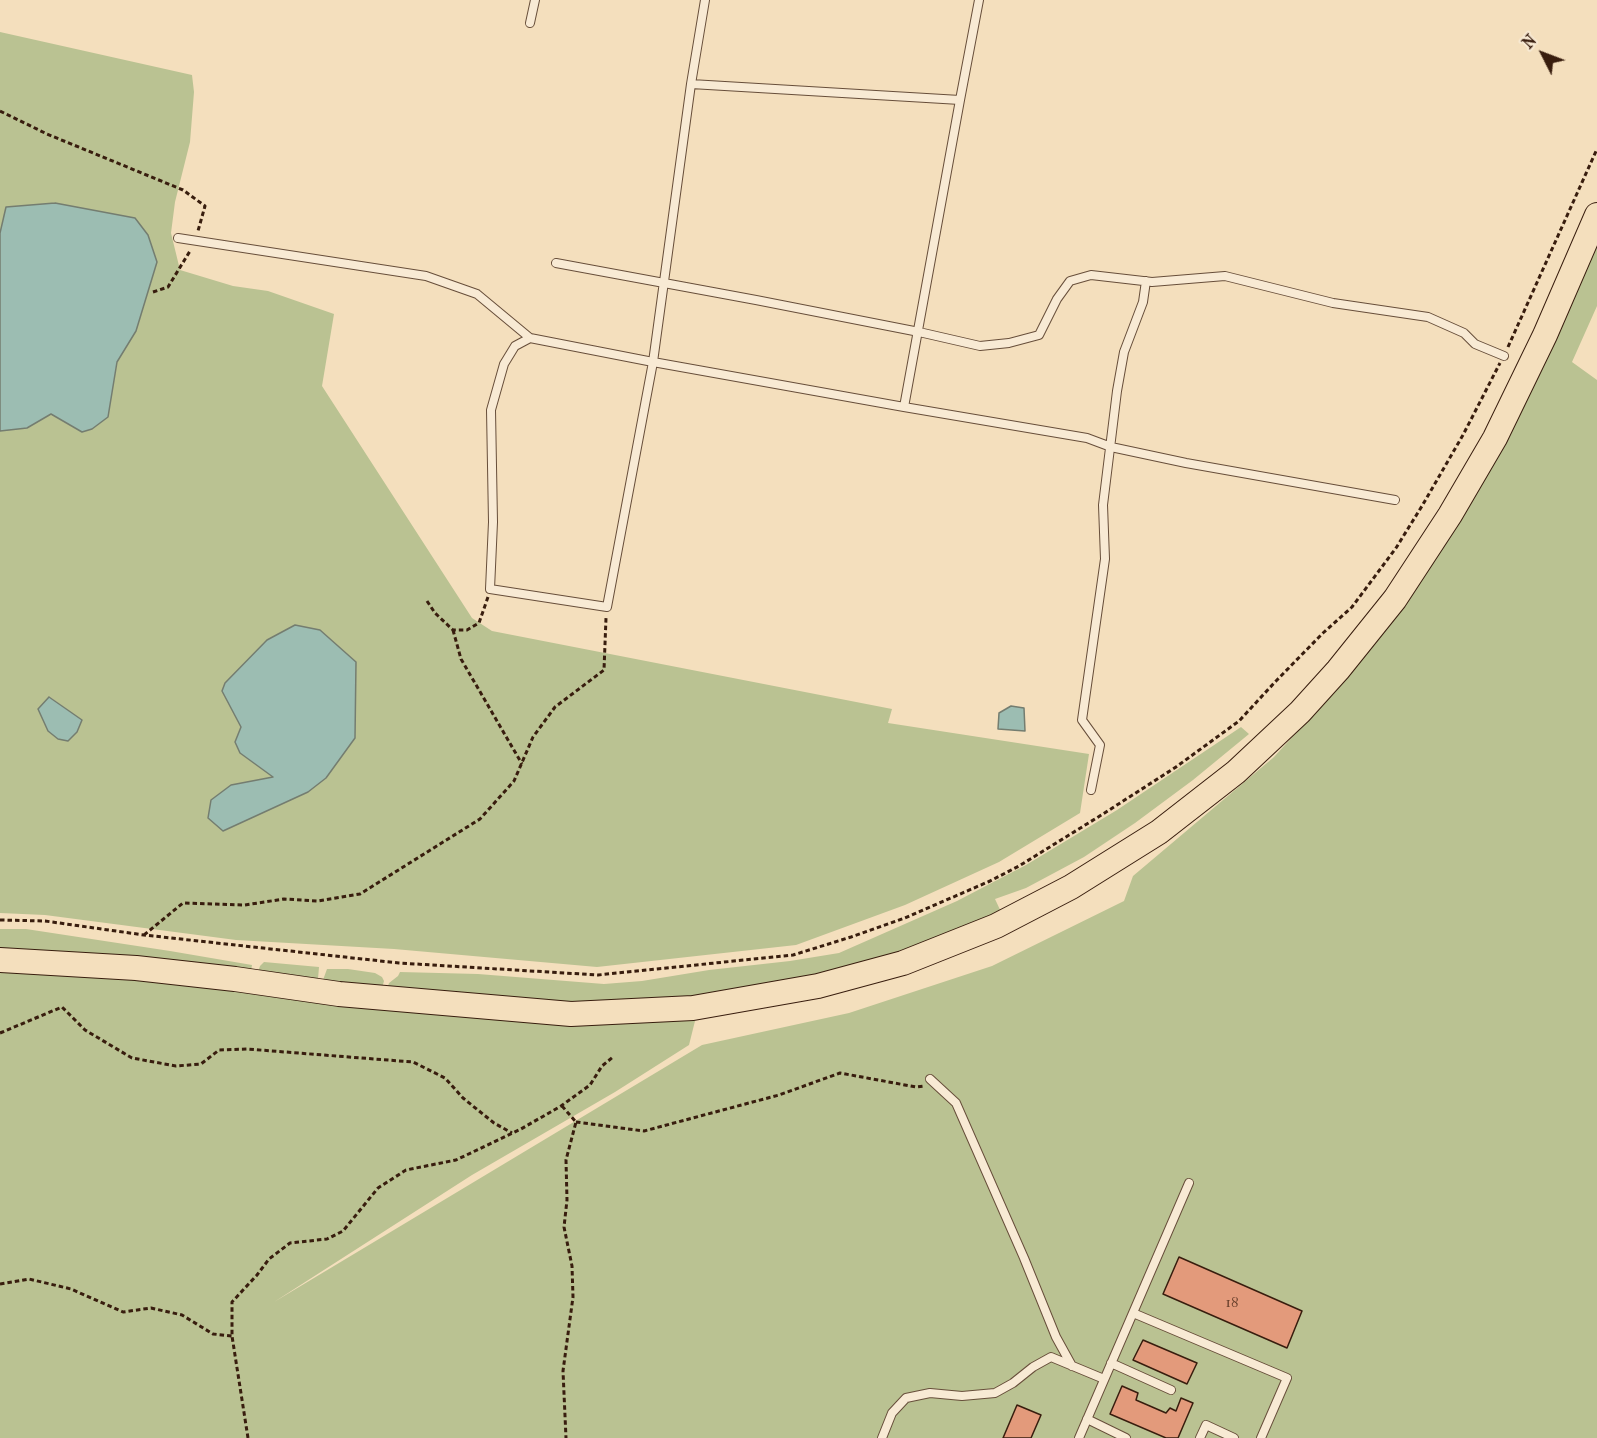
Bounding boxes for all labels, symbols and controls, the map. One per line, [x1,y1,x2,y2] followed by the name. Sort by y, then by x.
[1513,24,1573,84] north arrow
[1518,31,1540,52] text: N
[1226,1294,1238,1312] house number: 18

